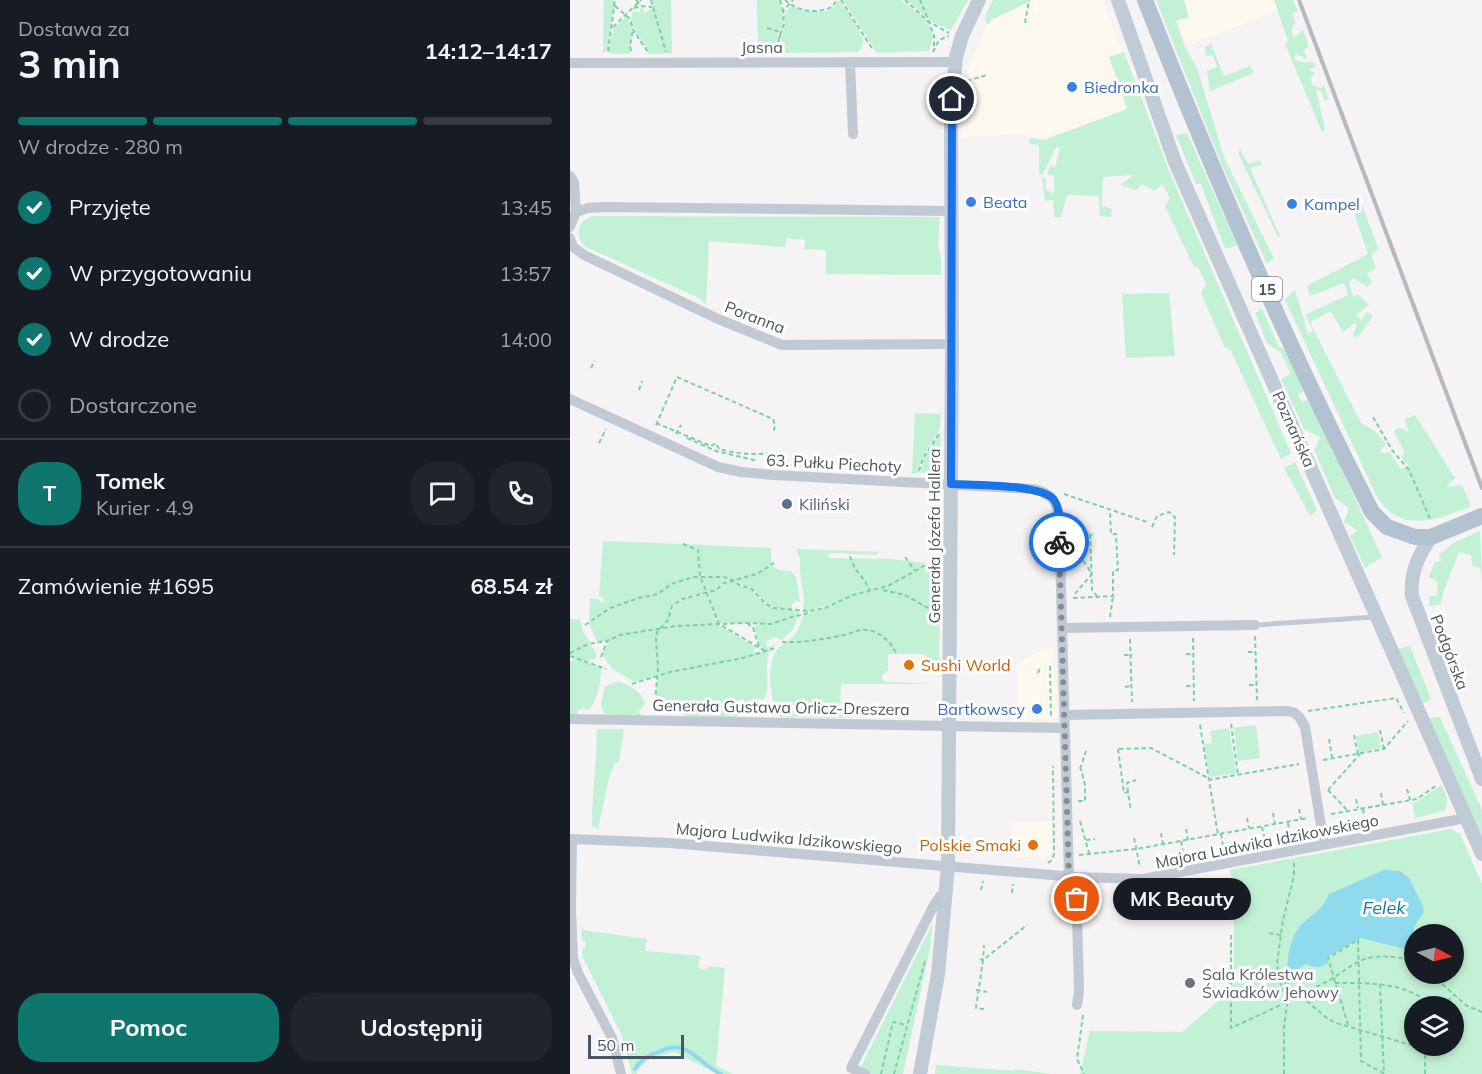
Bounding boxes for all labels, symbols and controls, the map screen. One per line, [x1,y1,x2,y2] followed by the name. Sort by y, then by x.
[18,16,130,41] text: Dostawa za
[424,37,552,65] text: 14:12–14:17
[741,37,783,57] street label: Jasna
[18,39,121,88] text: 3 min
[926,73,977,124] pin
[1084,77,1159,97] place label: Biedronka
[1065,80,1079,94] marker: Biedronka
[935,82,968,115] icon: home
[18,134,183,159] text: W drodze · 280 m
[18,191,51,224] icon: check
[983,192,1027,212] place label: Beata
[69,193,151,221] text: Przyjęte
[1304,194,1360,214] place label: Kampel
[499,195,552,220] text: 13:45
[964,195,978,209] marker: Beata
[1285,197,1299,211] marker: Kampel
[18,257,51,290] icon: check
[69,259,252,287] text: W przygotowaniu
[499,261,552,286] text: 13:57
[1252,277,1282,301] road number: 15
[722,296,788,338] street label: Poranna
[18,323,51,356] icon: check
[69,325,169,353] text: W drodze
[499,327,552,352] text: 14:00
[1268,388,1320,470] street label: Poznańska
[69,391,197,419] text: Dostarczone
[924,448,944,624] street label: Generała Józefa Hallera
[766,449,903,477] street label: 63. Pułku Piechoty
[411,462,474,525] button: chat
[489,462,552,525] button: phone
[96,467,165,495] text: Tomek
[43,479,56,507] text: T
[799,494,850,514] place label: Kiliński
[96,495,194,520] text: Kurier · 4.9
[780,497,794,511] marker: Kiliński
[1029,512,1089,572] courier
[1043,526,1076,559] icon: bike
[18,572,214,600] text: Zamówienie #1695
[470,572,552,600] text: 68.54 zł
[1427,612,1473,692] street label: Podgórska
[921,655,1011,675] place label: Sushi World
[902,658,916,672] marker: Sushi World
[652,695,910,719] street label: Generała Gustawa Orlicz-Dreszera
[937,699,1025,719] place label: Bartkowscy
[1030,702,1044,716] marker: Bartkowscy
[1154,810,1380,872] street label: Majora Ludwika Idzikowskiego
[675,818,903,858] street label: Majora Ludwika Idzikowskiego
[919,835,1021,855] place label: Polskie Smaki
[1026,838,1040,852] marker: Polskie Smaki
[1051,873,1102,924] pin
[1113,878,1251,920] callout: MK Beauty
[1060,882,1093,915] icon: bag
[1130,886,1234,911] text: MK Beauty
[1363,896,1406,919] water label: Felek
[1404,924,1464,984] north arrow
[1404,924,1464,1056] map controls
[1202,964,1339,1002] place label: Sala Królestwa Świadków Jehowy
[1183,976,1197,990] marker: Sala Królestwa Świadków Jehowy
[18,993,279,1062] button: Pomoc
[291,993,552,1062] button: Udostępnij
[1404,996,1464,1056] button: layers
[588,1032,684,1060] scale bar
[597,1035,634,1055] text: 50 m

